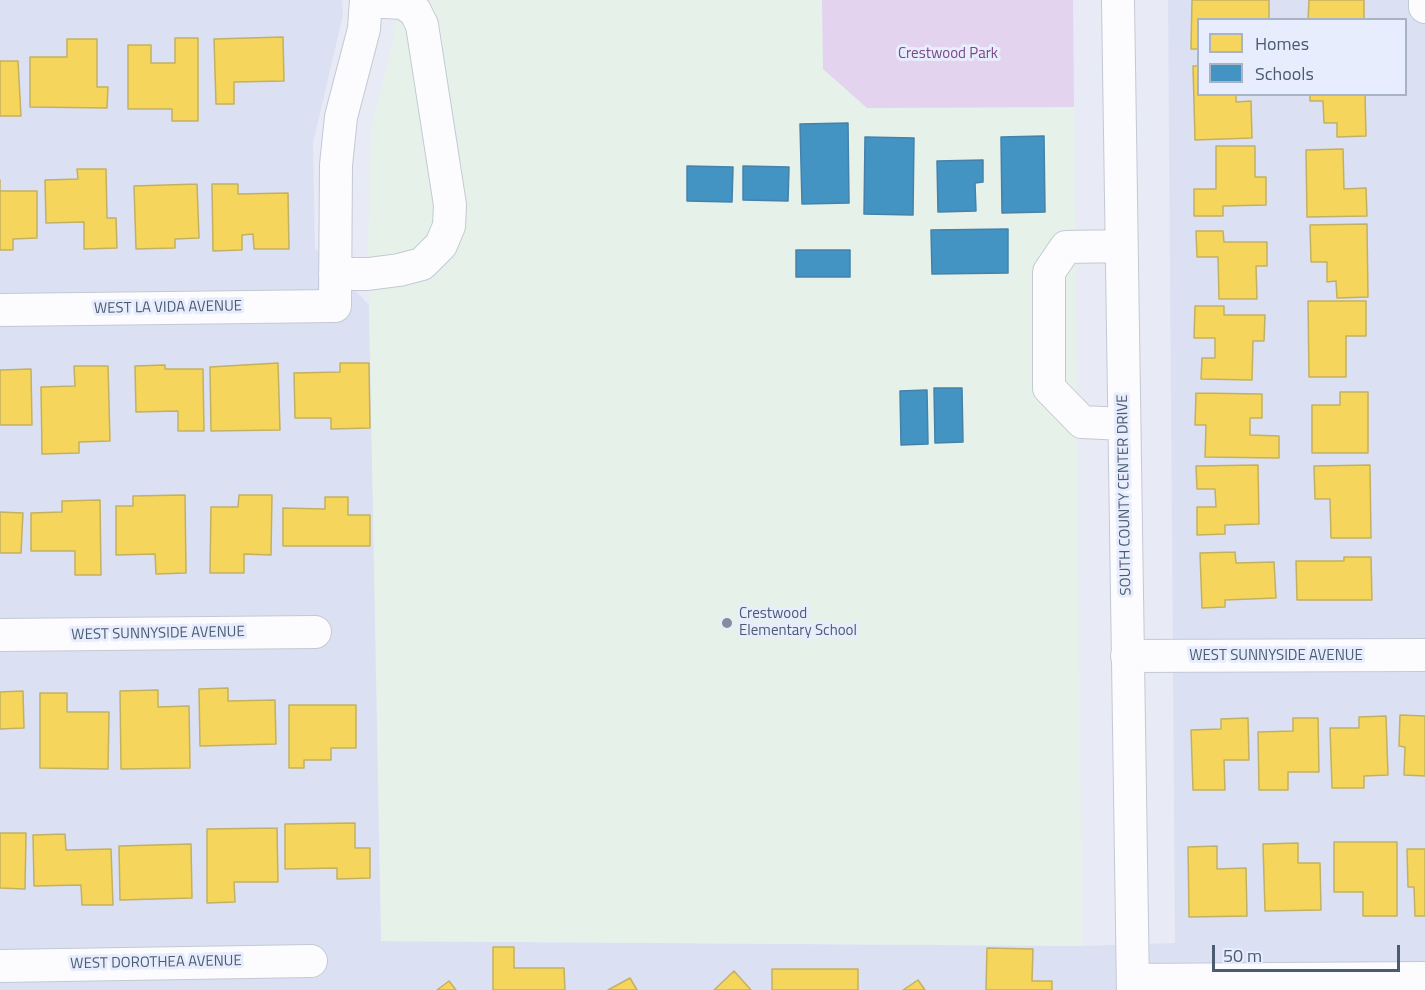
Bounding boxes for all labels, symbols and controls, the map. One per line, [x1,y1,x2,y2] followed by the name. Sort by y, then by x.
[1197,18,1407,96] legend
[1255,30,1309,57] text: Homes
[898,45,998,63] park label: Crestwood Park
[1255,60,1314,87] text: Schools
[94,298,242,318] street label: WEST LA VIDA AVENUE
[1114,394,1136,596] street label: SOUTH COUNTY CENTER DRIVE
[739,605,857,640] place label: Crestwood Elementary School
[720,616,734,630] marker: Crestwood Elementary School
[71,623,245,645] street label: WEST SUNNYSIDE AVENUE
[1189,647,1363,665] street label: WEST SUNNYSIDE AVENUE
[1215,933,1402,971] scale bar
[1223,942,1262,969] text: 50 m
[70,953,242,973] street label: WEST DOROTHEA AVENUE

